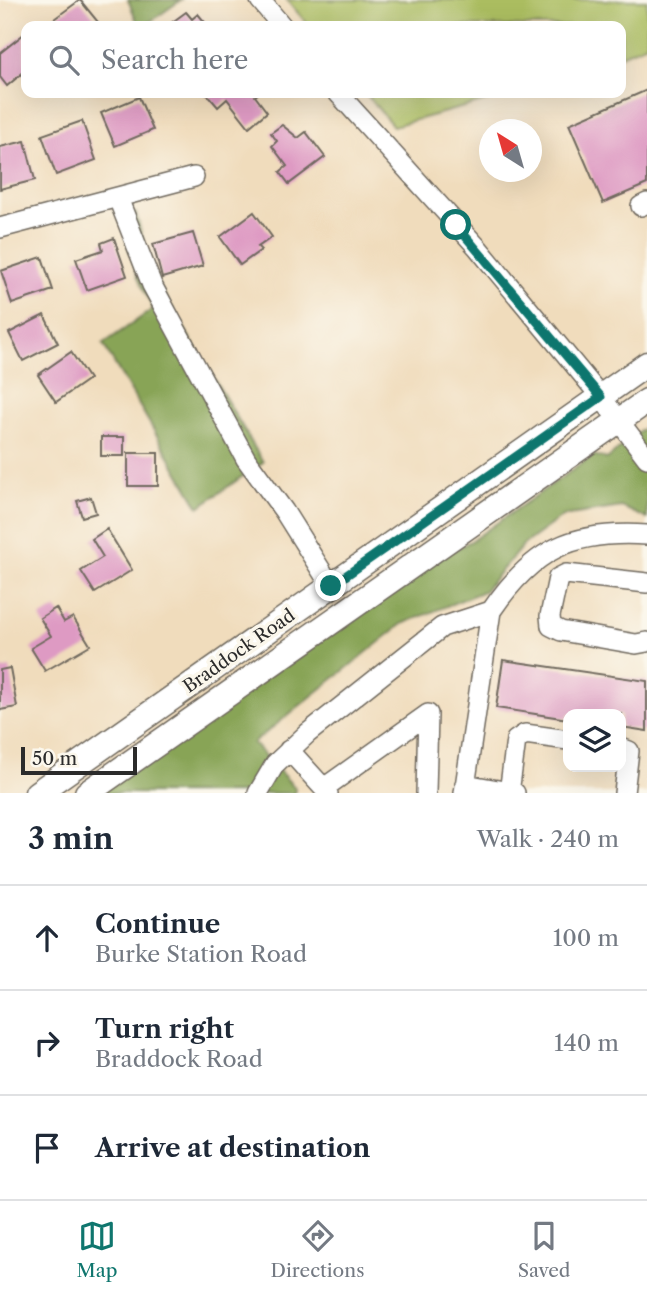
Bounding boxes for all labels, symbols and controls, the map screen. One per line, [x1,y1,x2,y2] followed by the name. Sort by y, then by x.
[21,21,626,98] search box
[45,41,83,79] icon: search
[101,44,248,76] text: Search here
[479,119,542,182] north arrow
[440,209,471,240] route start
[315,570,346,601] route end
[179,604,299,698] street label: Braddock Road
[563,709,626,772] map controls
[563,709,626,772] button: layers
[21,744,136,776] scale bar
[32,747,77,770] text: 50 m
[28,820,114,857] text: 3 min
[477,825,619,853] text: Walk · 240 m
[95,908,220,940] text: Continue
[28,919,66,957] icon: ahead
[553,924,619,952] text: 100 m
[95,940,307,968] text: Burke Station Road
[95,1013,234,1045] text: Turn right
[28,1024,66,1062] icon: right
[554,1029,619,1057] text: 140 m
[95,1045,263,1073] text: Braddock Road
[28,1129,66,1167] icon: arrive
[95,1132,370,1164] text: Arrive at destination
[77,1217,117,1282] tab: Map
[271,1217,364,1282] tab: Directions
[518,1217,570,1282] tab: Saved

